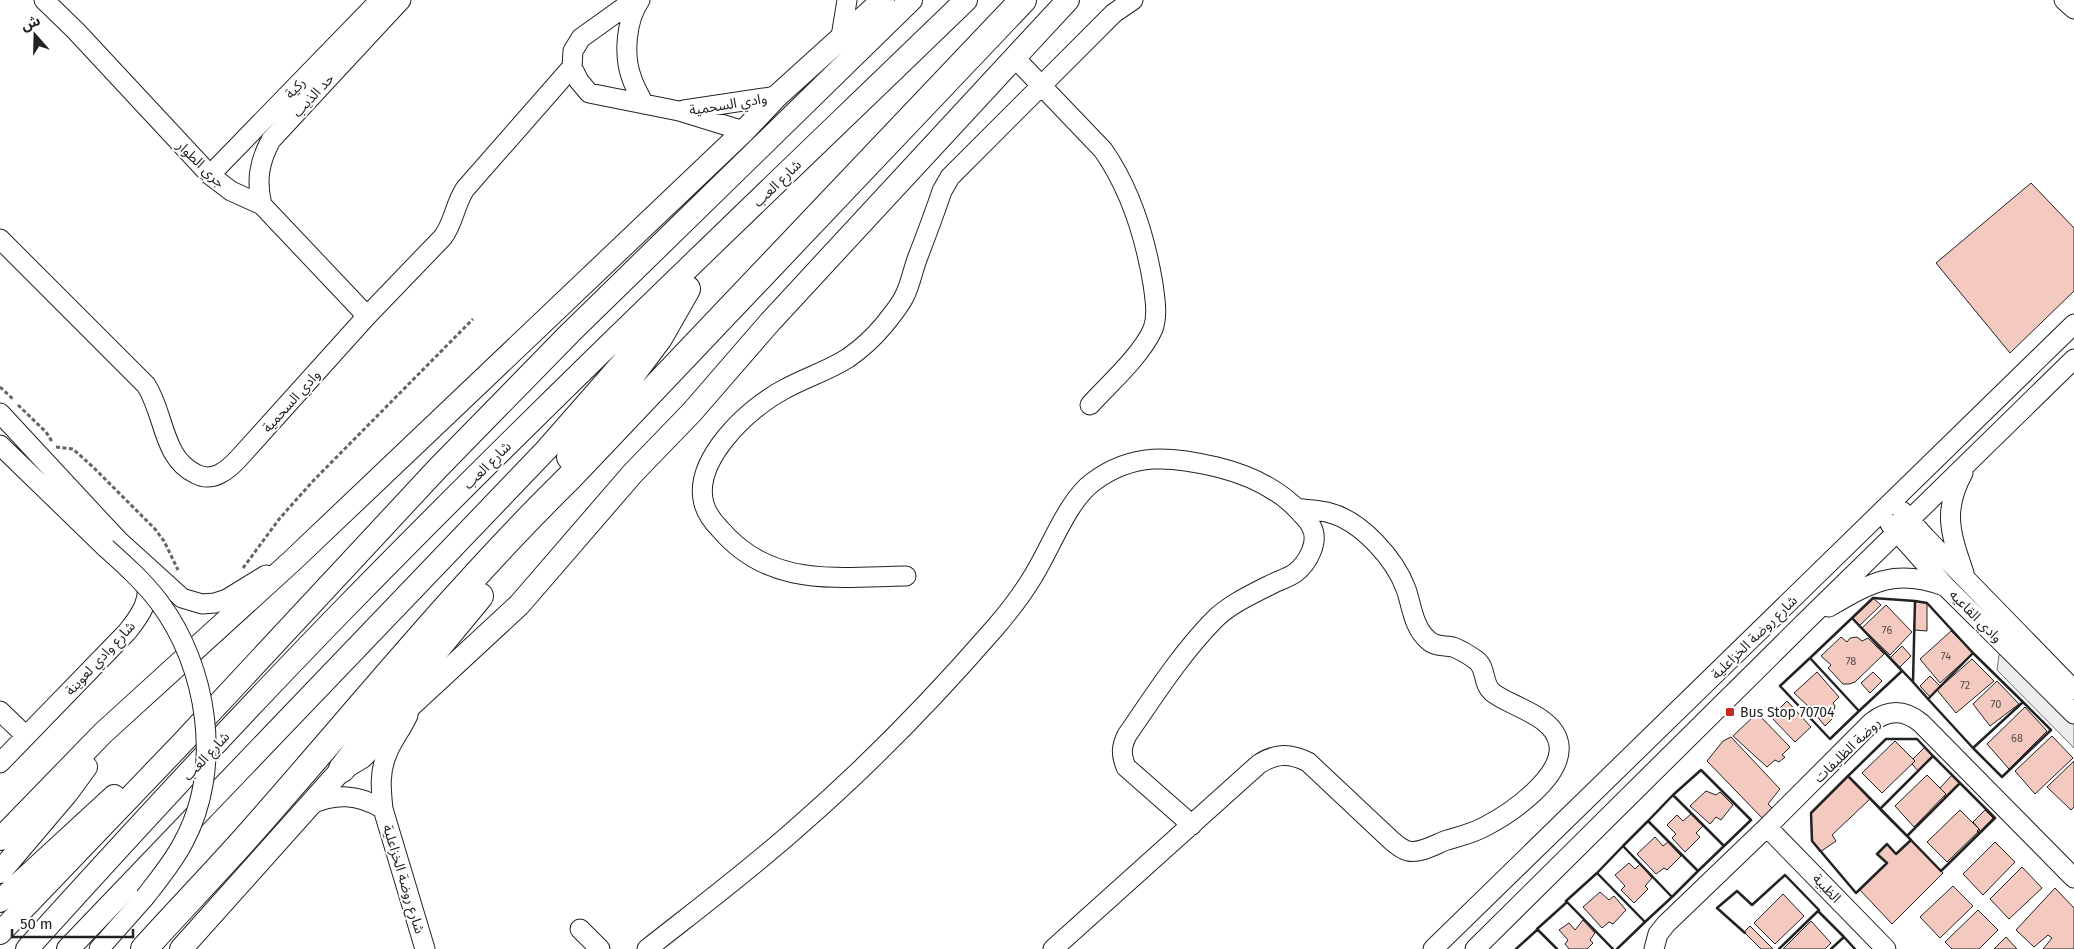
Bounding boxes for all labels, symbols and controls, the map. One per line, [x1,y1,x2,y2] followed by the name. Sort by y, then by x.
[10,10,60,60] north arrow
[19,12,43,35] text: ش
[289,70,338,121] street label: حد الذيب
[281,74,309,102] street label: ركية
[688,90,769,121] street label: وادي السحمية
[171,137,228,193] street label: جري الطوار
[750,156,806,212] street label: شارع العب
[259,366,326,438] street label: وادي السحمية
[460,438,516,494] street label: شارع العب
[1944,586,2006,648] street label: وادي القاعيه
[1708,592,1802,684] street label: شارع روضة الخزاعلية
[62,618,141,700] street label: شارع وادي لعوينة
[1882,624,1892,637] house number: 76
[1941,650,1951,663] house number: 74
[1846,655,1856,668] house number: 78
[1960,679,1970,692] house number: 72
[1991,698,2001,711] house number: 70
[1740,704,1835,721] place label: Bus Stop 70704
[1724,706,1736,718] marker: Bus Stop 70704
[1811,714,1884,786] street label: روضة الظليفات
[179,728,235,786] street label: شارع العب
[2011,732,2023,745] house number: 68
[377,823,428,936] street label: شارع روضة الخزاعلية
[1809,870,1844,906] street label: الظبية
[12,906,134,938] scale bar
[20,915,53,933] text: 50 m

